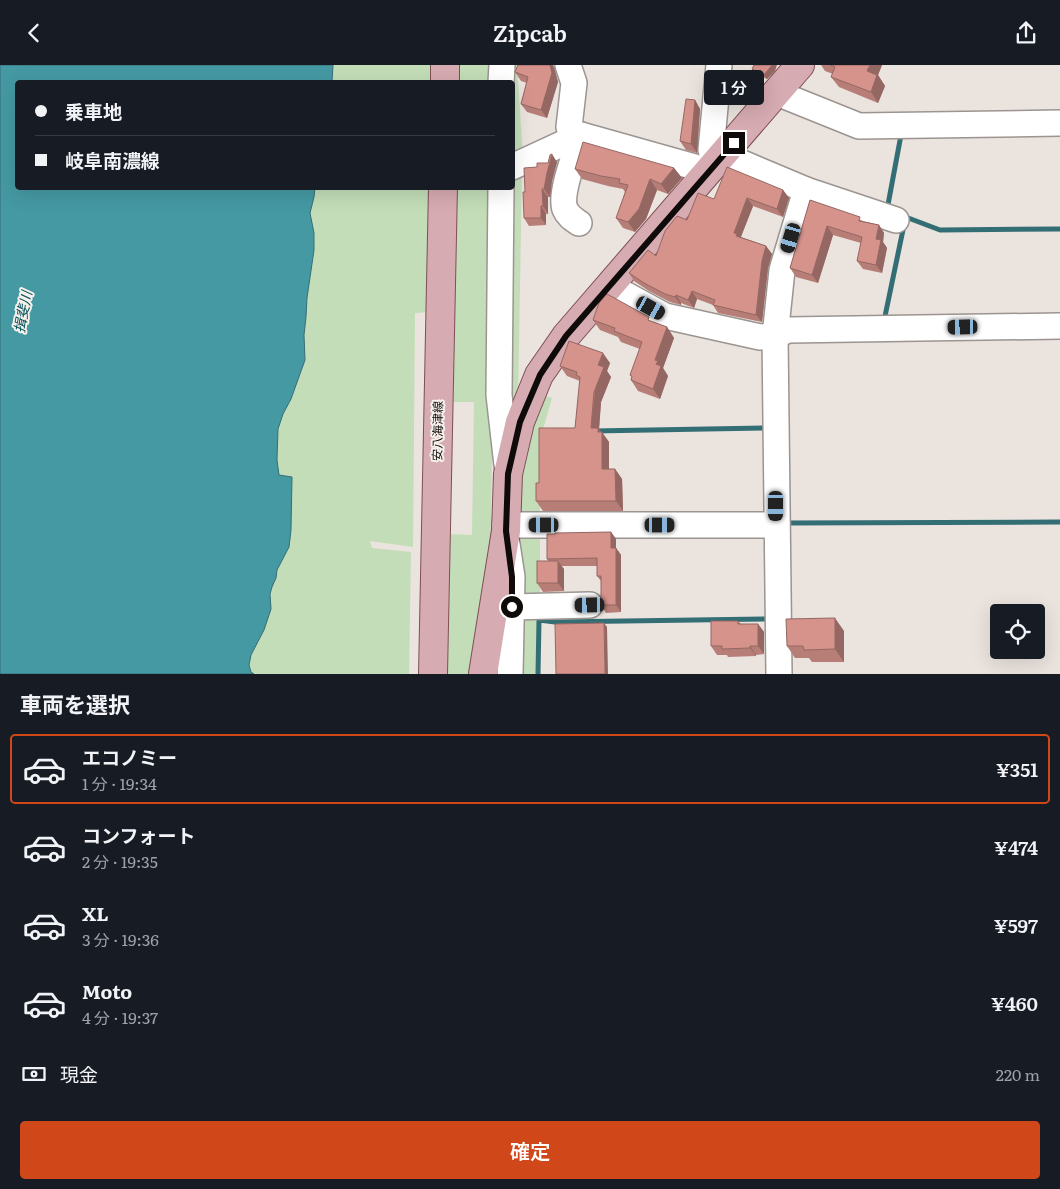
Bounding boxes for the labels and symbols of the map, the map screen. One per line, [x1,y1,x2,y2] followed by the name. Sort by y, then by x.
[704,70,764,105] callout: 1 分
[723,132,745,154] route end
[779,221,802,255] car
[8,287,36,334] water label: 揖斐川
[634,294,667,322] car
[947,319,978,335] car
[427,401,447,461] street label: 安八海津線
[768,491,783,521] car
[529,518,559,533] car
[645,518,675,533] car
[501,596,523,618] route start
[574,597,605,613] car

